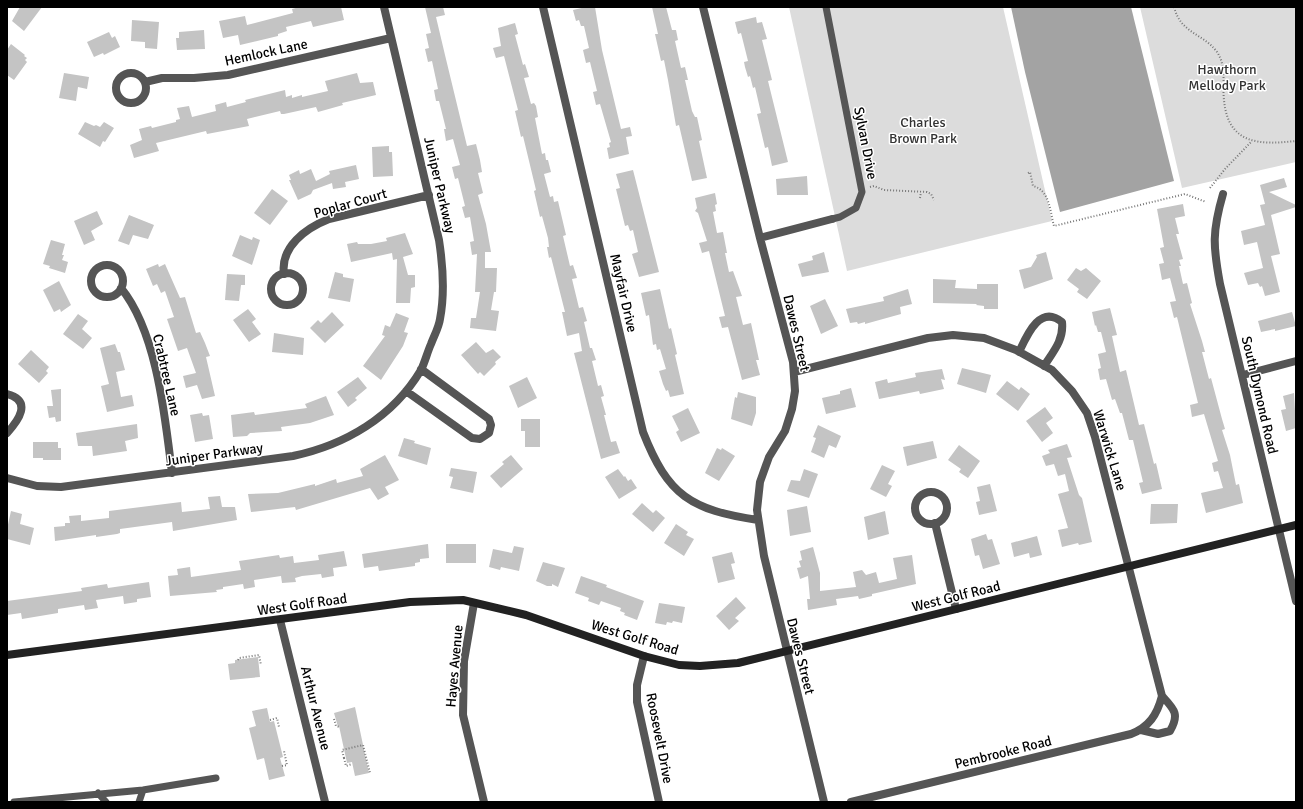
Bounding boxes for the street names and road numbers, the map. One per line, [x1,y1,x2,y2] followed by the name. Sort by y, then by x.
[223,35,309,70] street label: Hemlock Lane
[850,105,881,181] street label: Sylvan Drive
[420,135,459,235] street label: Juniper Parkway
[312,185,389,222] street label: Poplar Court
[606,252,641,334] street label: Mayfair Drive
[779,293,814,373] street label: Dawes Street
[149,332,184,418] street label: Crabtree Lane
[1238,335,1281,456] street label: South Dymond Road
[1089,408,1130,493] street label: Warwick Lane
[164,439,264,470] street label: Juniper Parkway
[910,577,1002,616] street label: West Golf Road
[256,590,348,619] street label: West Golf Road
[589,616,681,659] street label: West Golf Road
[783,616,818,696] street label: Dawes Street
[442,624,467,708] street label: Hayes Avenue
[297,664,334,752] street label: Arthur Avenue
[642,691,677,785] street label: Roosevelt Drive
[953,732,1053,773] street label: Pembrooke Road

